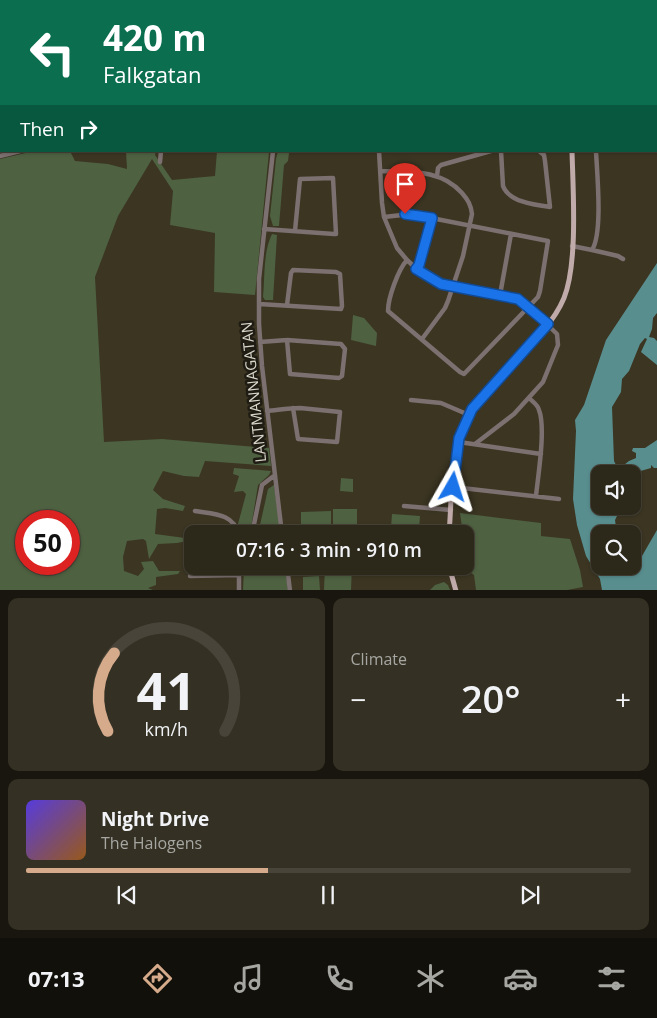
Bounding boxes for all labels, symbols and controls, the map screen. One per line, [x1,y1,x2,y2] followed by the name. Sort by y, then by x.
[103,14,207,61] text: 420 m
[20,20,85,85] icon: left
[103,59,201,89] text: Falkgatan
[74,115,102,143] icon: right
[20,116,64,142] text: Then
[384,163,426,214] pin
[391,170,419,198] icon: arrive
[236,321,270,463] street label: LANTMANNAGATAN
[426,460,478,512] position arrow
[591,465,641,575] map controls
[591,465,641,515] button: sound
[15,510,80,575] speed limit sign: 50
[591,525,641,575] button: search
[236,537,422,563] text: 07:16 · 3 min · 910 m
[351,648,407,670] text: Climate
[137,654,196,725] text: 41
[461,672,521,724] text: 20°
[351,680,367,718] text: −
[615,680,631,718] text: +
[145,717,188,741] text: km/h
[101,806,209,832] text: Night Drive
[101,832,202,854] text: The Halogens
[113,881,141,909] icon: previous
[314,881,342,909] icon: pause
[516,881,544,909] icon: next
[140,961,175,996] icon: directions
[231,961,266,996] icon: music
[322,961,357,996] icon: phone
[413,961,448,996] icon: climate
[503,961,538,996] icon: car
[594,961,629,996] icon: filters
[28,963,84,993] text: 07:13

